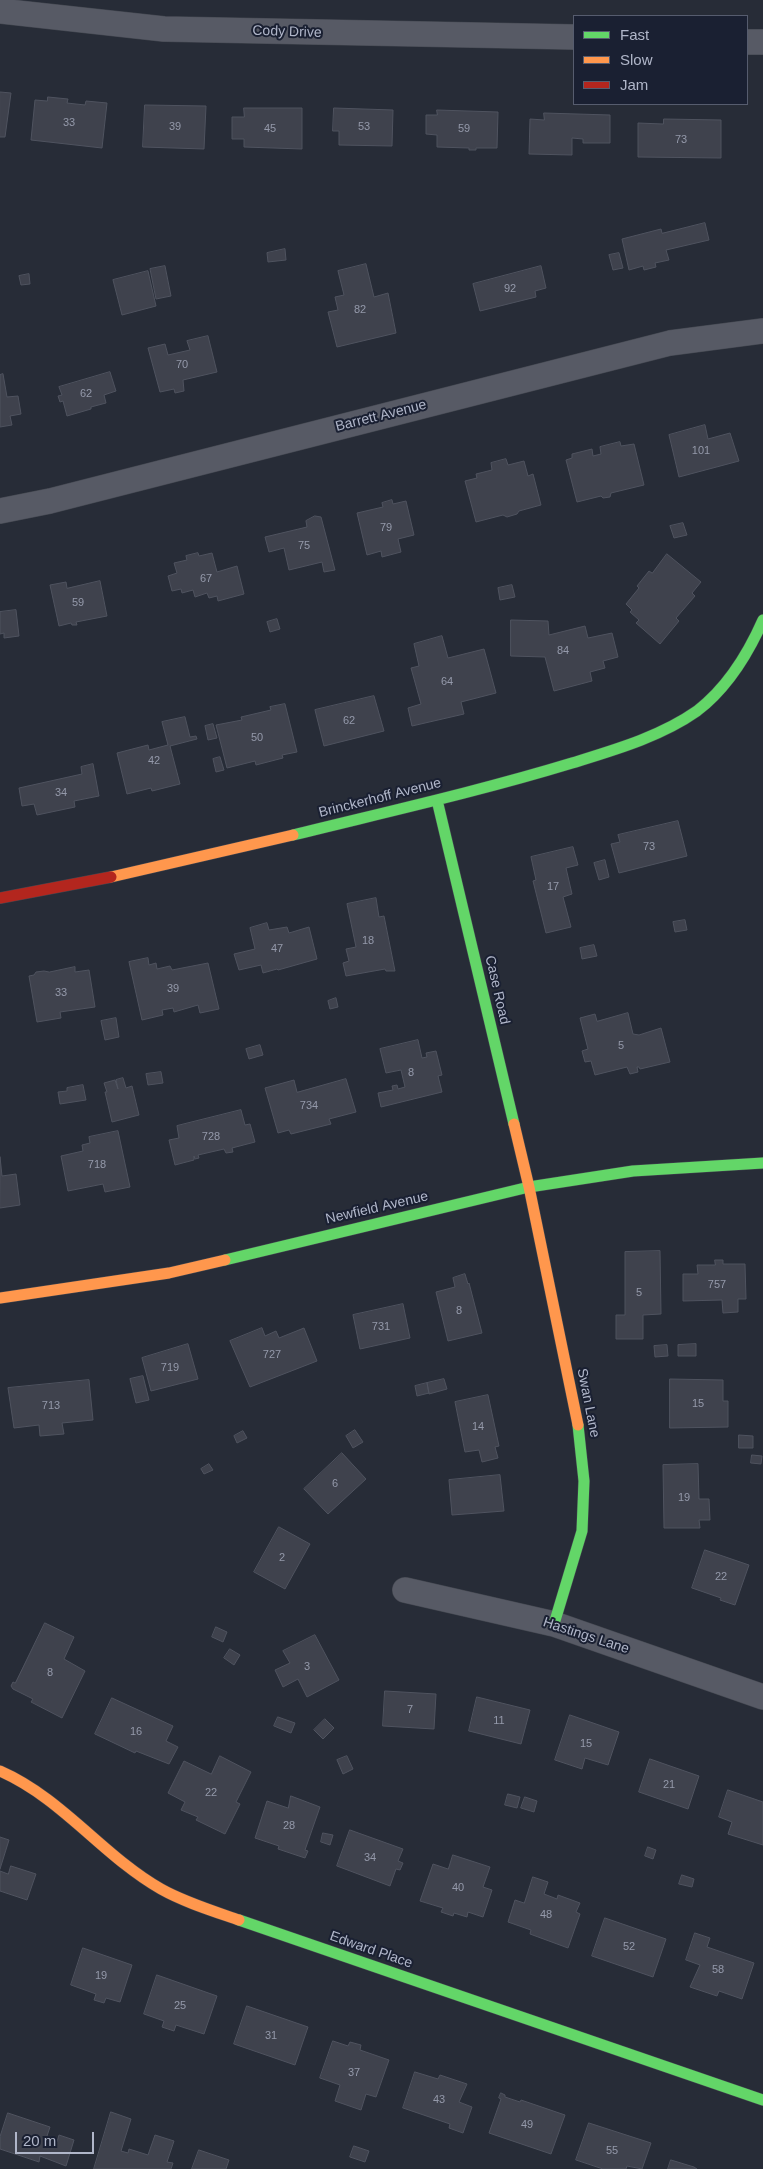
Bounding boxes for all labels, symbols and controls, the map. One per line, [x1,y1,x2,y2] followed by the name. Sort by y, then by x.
[573,15,748,105] legend
[252,22,322,42] street label: Cody Drive
[620,26,649,43] text: Fast
[620,51,653,68] text: Slow
[620,76,648,93] text: Jam
[63,116,75,130] house number: 33
[169,120,181,134] house number: 39
[358,120,370,134] house number: 53
[264,122,276,136] house number: 45
[458,122,470,136] house number: 59
[675,133,687,147] house number: 73
[504,282,516,296] house number: 92
[354,303,366,317] house number: 82
[176,358,188,372] house number: 70
[80,387,92,401] house number: 62
[334,397,428,435] street label: Barrett Avenue
[692,444,710,458] house number: 101
[380,521,392,535] house number: 79
[298,539,310,553] house number: 75
[200,572,212,586] house number: 67
[72,596,84,610] house number: 59
[557,644,569,658] house number: 84
[441,675,453,689] house number: 64
[343,714,355,728] house number: 62
[251,731,263,745] house number: 50
[148,754,160,768] house number: 42
[317,775,443,821] street label: Brinckerhoff Avenue
[55,786,67,800] house number: 34
[643,840,655,854] house number: 73
[547,880,559,894] house number: 17
[362,934,374,948] house number: 18
[271,942,283,956] house number: 47
[481,954,513,1026] street label: Case Road
[167,982,179,996] house number: 39
[55,986,67,1000] house number: 33
[618,1039,624,1053] house number: 5
[408,1066,414,1080] house number: 8
[300,1099,318,1113] house number: 734
[202,1130,220,1144] house number: 728
[88,1158,106,1172] house number: 718
[324,1188,430,1228] street label: Newfield Avenue
[708,1278,726,1292] house number: 757
[636,1286,642,1300] house number: 5
[456,1304,462,1318] house number: 8
[372,1320,390,1334] house number: 731
[263,1348,281,1362] house number: 727
[161,1361,179,1375] house number: 719
[573,1367,603,1439] street label: Swan Lane
[692,1397,704,1411] house number: 15
[42,1399,60,1413] house number: 713
[472,1420,484,1434] house number: 14
[332,1477,338,1491] house number: 6
[678,1491,690,1505] house number: 19
[279,1551,285,1565] house number: 2
[715,1570,727,1584] house number: 22
[541,1614,631,1658] street label: Hastings Lane
[304,1660,310,1674] house number: 3
[47,1666,53,1680] house number: 8
[407,1703,413,1717] house number: 7
[493,1714,505,1728] house number: 11
[130,1725,142,1739] house number: 16
[580,1737,592,1751] house number: 15
[663,1778,675,1792] house number: 21
[205,1786,217,1800] house number: 22
[283,1819,295,1833] house number: 28
[364,1851,376,1865] house number: 34
[452,1881,464,1895] house number: 40
[540,1908,552,1922] house number: 48
[327,1928,415,1972] street label: Edward Place
[623,1940,635,1954] house number: 52
[712,1963,724,1977] house number: 58
[95,1969,107,1983] house number: 19
[174,1999,186,2013] house number: 25
[265,2029,277,2043] house number: 31
[348,2066,360,2080] house number: 37
[433,2093,445,2107] house number: 43
[521,2118,533,2132] house number: 49
[18,2122,96,2154] scale bar
[23,2132,56,2149] text: 20 m
[606,2144,618,2158] house number: 55

